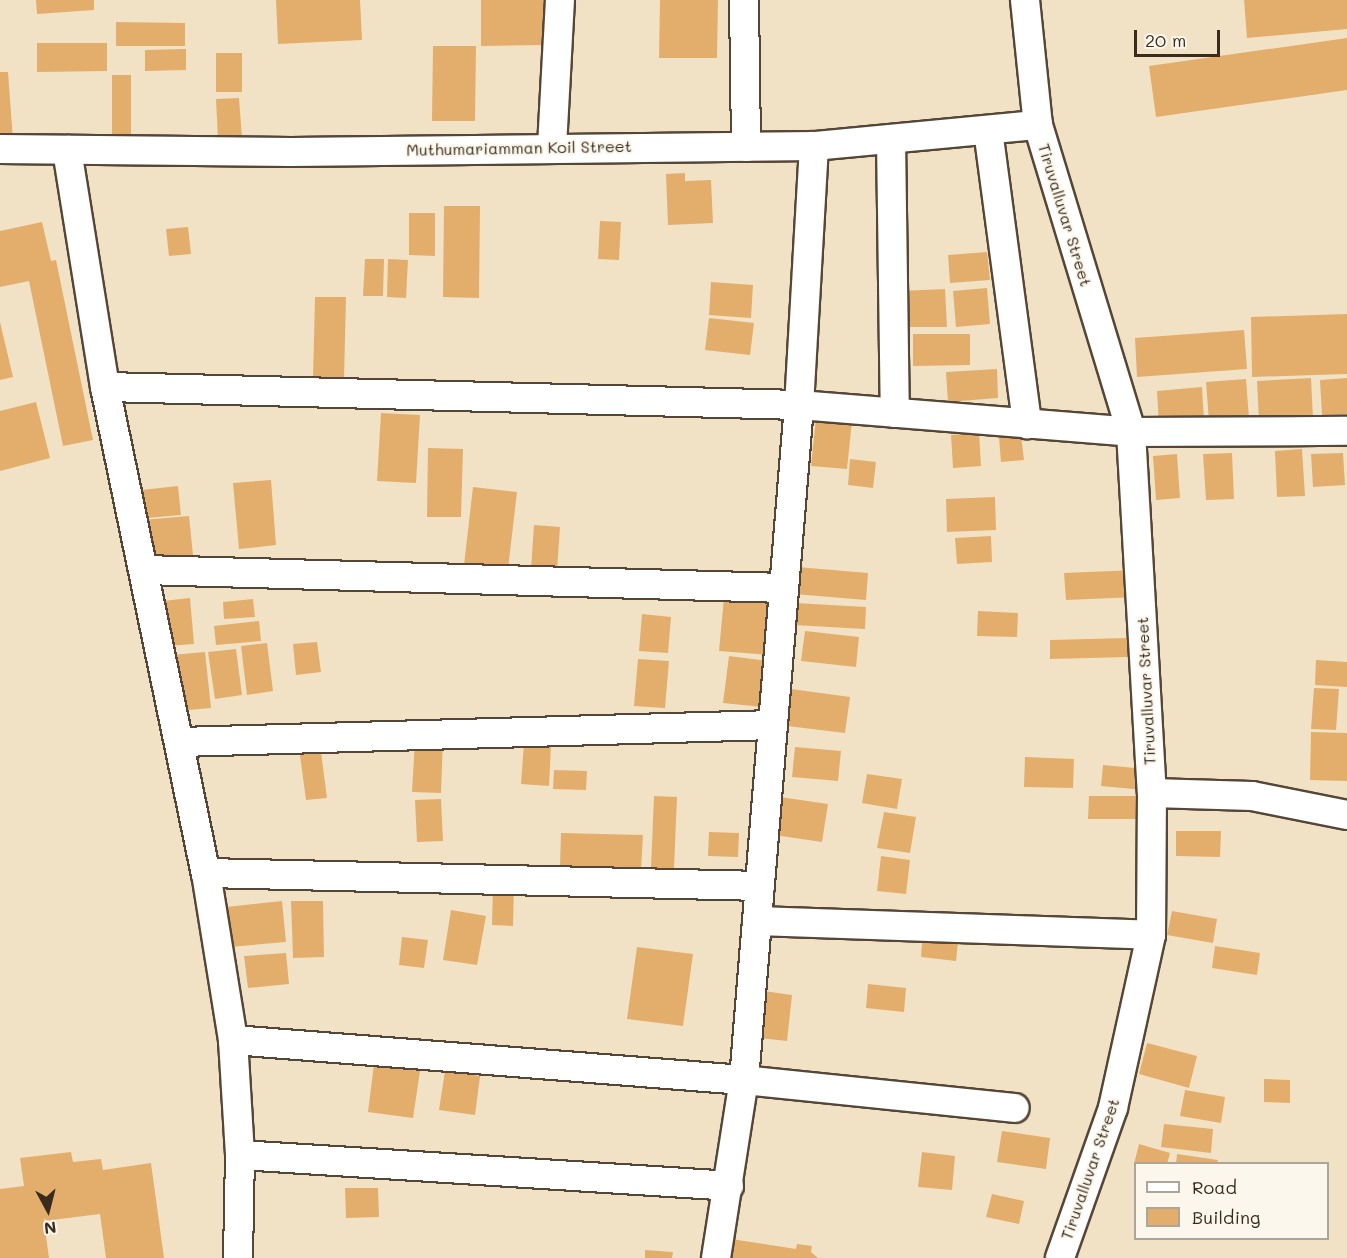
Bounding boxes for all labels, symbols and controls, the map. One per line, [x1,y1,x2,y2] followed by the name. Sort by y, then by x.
[1137,18,1222,56] scale bar
[1145,28,1186,52] text: 20 m
[406,136,632,160] street label: Muthumariamman Koil Street
[1034,141,1096,289] street label: Tiruvalluvar Street
[1133,616,1159,766] street label: Tiruvalluvar Street
[1057,1096,1123,1242] street label: Tiruvalluvar Street
[1134,1162,1329,1240] legend
[1192,1175,1237,1199] text: Road
[18,1180,78,1240] north arrow
[1192,1205,1260,1229] text: Building
[43,1217,58,1240] text: N

